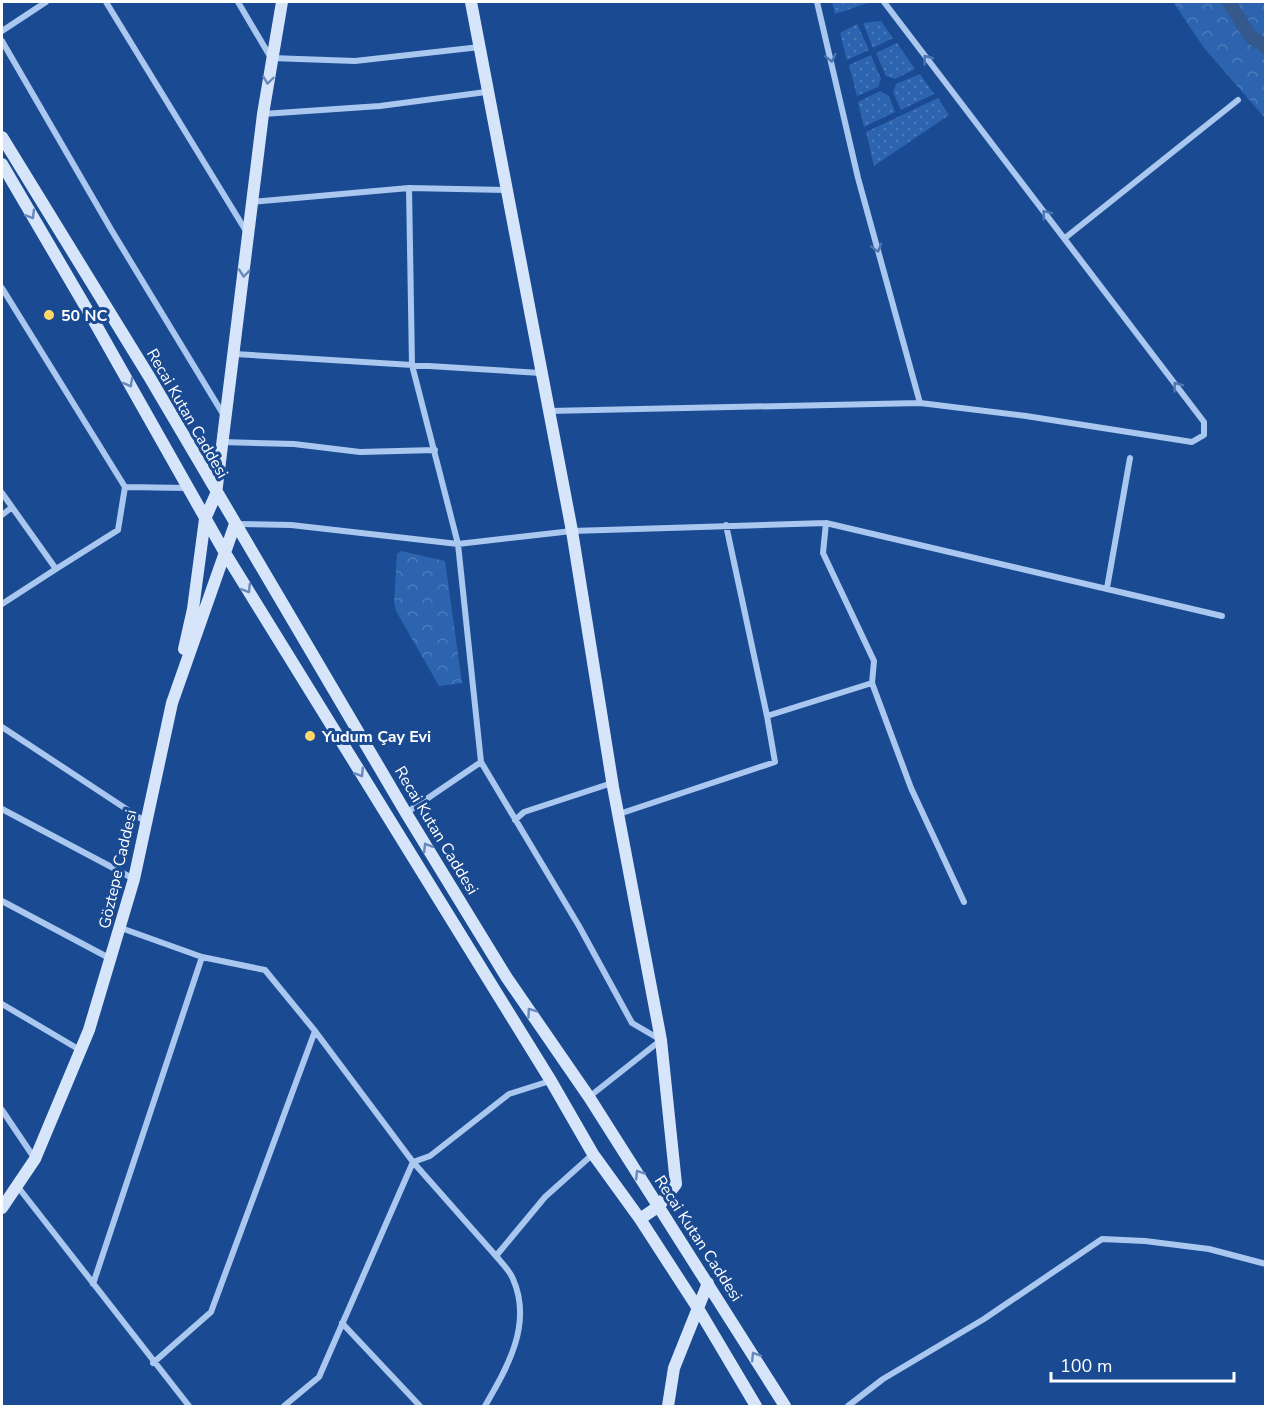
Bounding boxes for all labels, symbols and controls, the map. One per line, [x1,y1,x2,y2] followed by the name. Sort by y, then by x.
[823,53,836,63] one-way arrow
[924,55,935,66] one-way arrow
[263,75,275,84] one-way arrow
[24,208,36,219] one-way arrow
[1042,210,1053,221] one-way arrow
[870,242,882,253] one-way arrow
[238,269,251,278] one-way arrow
[61,305,107,327] place label: 50 NC
[42,308,56,322] marker: 50 NC
[141,345,233,482] street label: Recai Kutan Caddesi
[122,377,133,388] one-way arrow
[1173,381,1184,392] one-way arrow
[239,583,251,593] one-way arrow
[321,726,431,748] place label: Yudum Çay Evi
[303,729,317,743] marker: Yudum Çay Evi
[389,762,483,899] street label: Recai Kutan Caddesi
[353,767,365,777] one-way arrow
[94,808,142,931] street label: Göztepe Caddesi
[422,843,434,853] one-way arrow
[526,1008,538,1018] one-way arrow
[634,1170,646,1180] one-way arrow
[649,1171,747,1306] street label: Recai Kutan Caddesi
[1051,1345,1234,1383] scale bar
[750,1352,762,1362] one-way arrow
[1060,1354,1112,1378] text: 100 m

